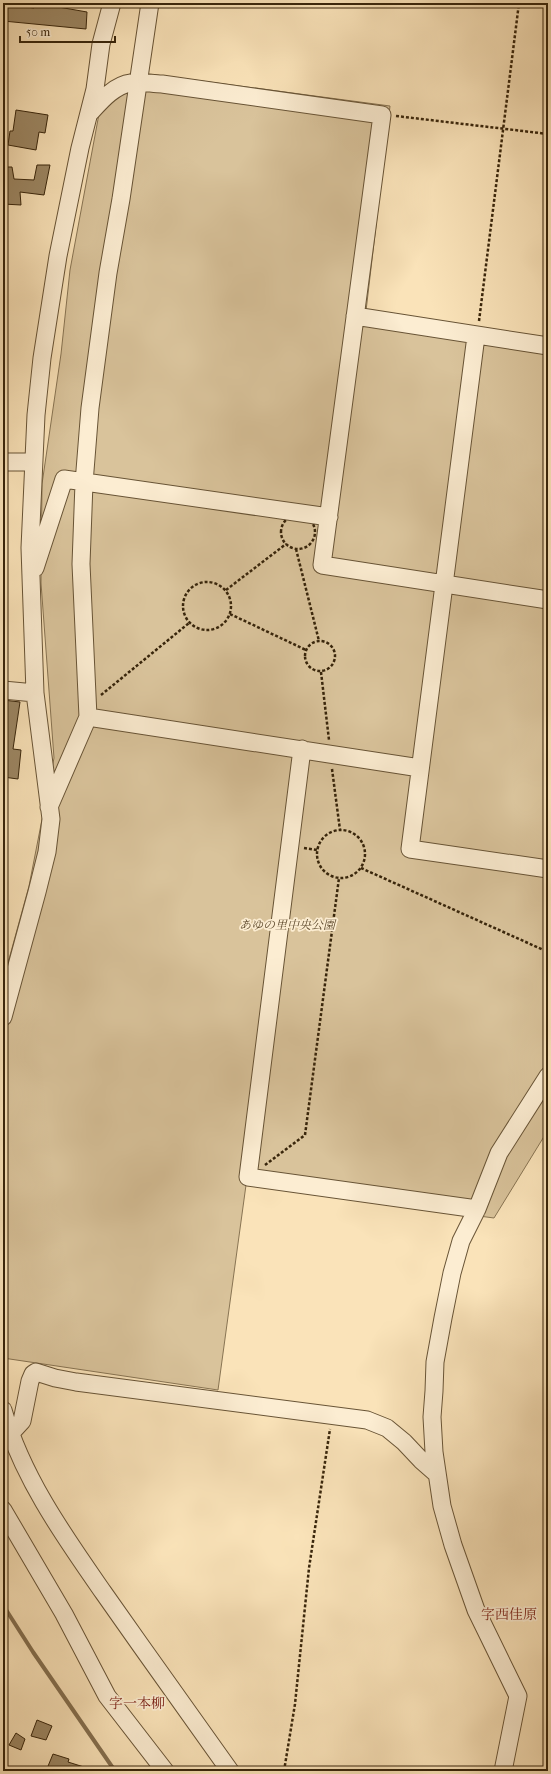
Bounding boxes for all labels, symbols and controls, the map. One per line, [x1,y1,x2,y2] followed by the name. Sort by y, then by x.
[20,18,115,44] scale bar
[26,25,50,39] text: 50 m
[239,918,337,932] park label: あゆの里中央公園
[481,1606,537,1623] district label: 字西佳原
[109,1695,165,1712] district label: 字一本柳

